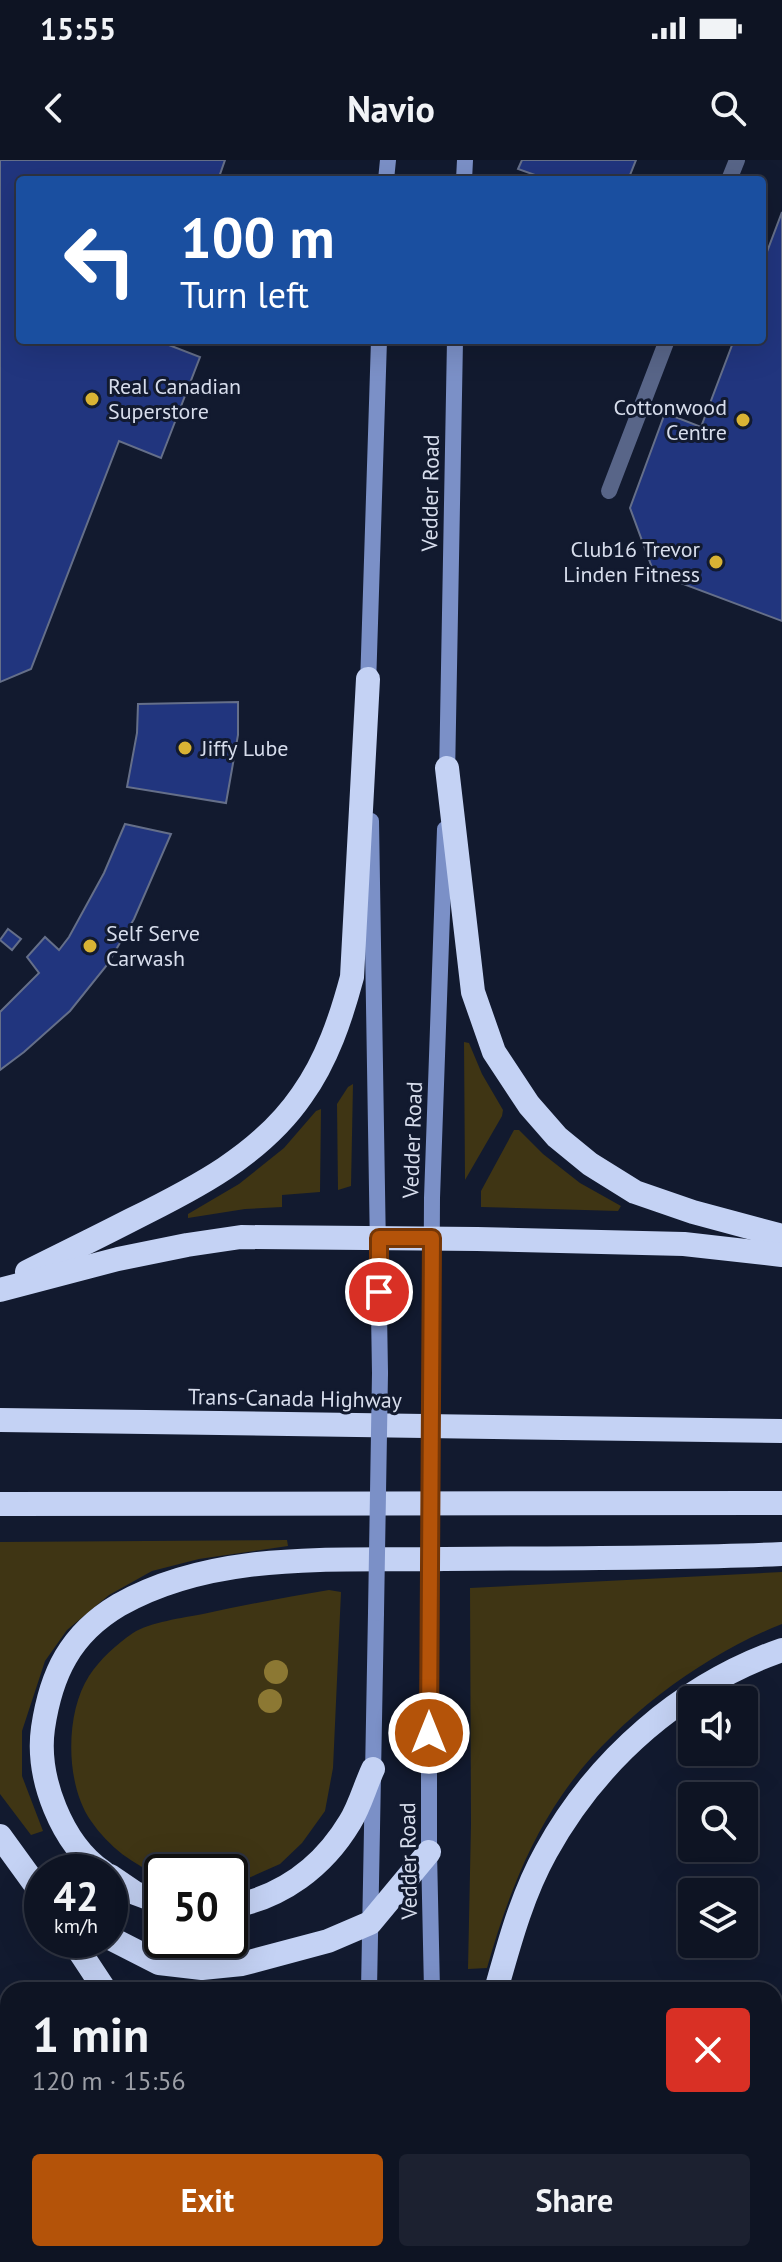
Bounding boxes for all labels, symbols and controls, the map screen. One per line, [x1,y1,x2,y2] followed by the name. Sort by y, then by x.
[40,9,116,48] text: 15:55
[347,85,435,132] text: Navio
[32,86,76,130] icon: back
[706,86,750,130] icon: search
[180,201,335,273] text: 100 m
[48,208,152,312] icon: left
[180,271,309,318] text: Turn left
[108,372,241,425] place label: Real Canadian Superstore
[83,390,101,408] marker: Real Canadian Superstore
[614,393,727,446] place label: Cottonwood Centre
[734,411,752,429] marker: Cottonwood Centre
[415,434,445,553] street label: Vedder Road
[563,535,701,588] place label: Club16 Trevor Linden Fitness
[707,553,725,571] marker: Club16 Trevor Linden Fitness
[200,734,289,762] place label: Jiffy Lube
[176,739,194,757] marker: Jiffy Lube
[106,919,200,972] place label: Self Serve Carwash
[81,937,99,955] marker: Self Serve Carwash
[396,1081,428,1200] street label: Vedder Road
[345,1258,413,1326] pin
[357,1270,401,1314] icon: arrive
[188,1382,403,1414] street label: Trans-Canada Highway
[678,1686,758,1958] map controls
[678,1686,758,1766] button: sound
[387,1691,471,1775] position arrow
[678,1782,758,1862] button: search
[393,1802,423,1921] street label: Vedder Road
[144,1854,248,1958] speed limit sign: 50
[53,1870,99,1922] text: 42
[678,1878,758,1958] button: layers
[54,1913,98,1939] text: km/h
[32,2003,149,2065] text: 1 min
[666,2008,750,2092] button: close
[32,2064,186,2097] text: 120 m · 15:56
[32,2154,383,2246] button: Exit
[399,2154,750,2246] button: Share

